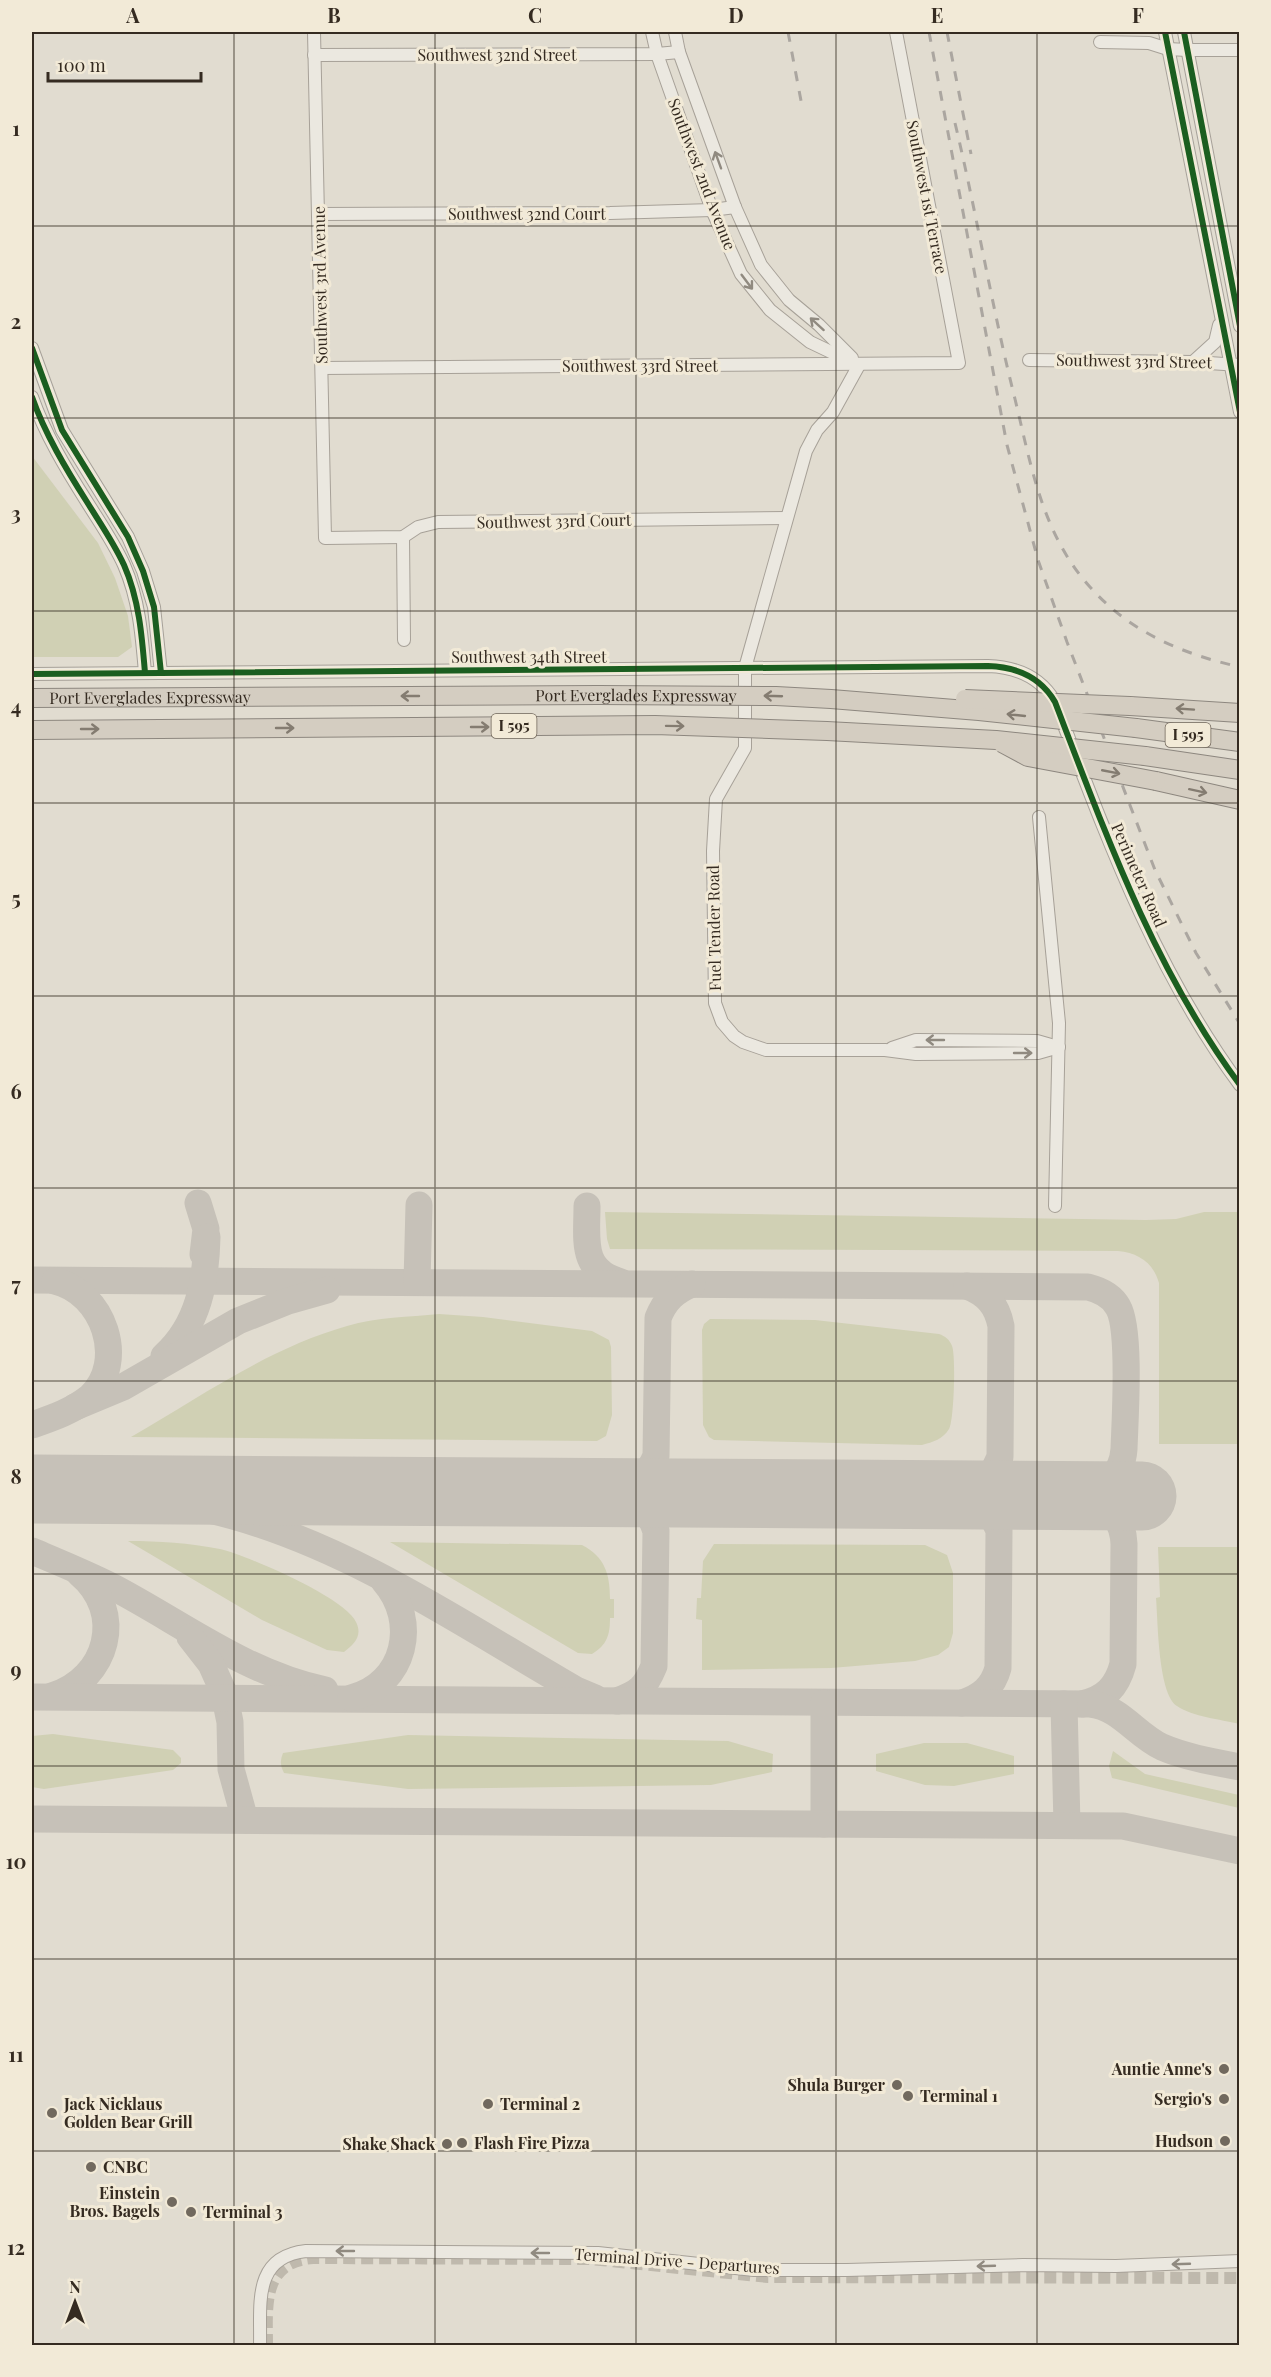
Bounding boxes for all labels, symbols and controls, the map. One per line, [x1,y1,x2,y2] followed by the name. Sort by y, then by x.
[125,1,140,28] text: A
[327,1,341,28] text: B
[528,1,542,28] text: C
[728,1,744,28] text: D
[931,1,943,28] text: E
[1132,1,1144,28] text: F
[417,44,577,65] street label: Southwest 32nd Street
[48,45,201,83] scale bar
[57,53,106,77] text: 100 m
[664,95,741,253] street label: Southwest 2nd Avenue
[12,114,20,141] text: 1
[902,118,953,275] street label: Southwest 1st Terrace
[712,152,723,170] one-way arrow
[448,203,606,224] street label: Southwest 32nd Court
[308,206,331,364] street label: Southwest 3rd Avenue
[741,273,754,289] one-way arrow
[11,307,21,334] text: 2
[810,317,825,331] one-way arrow
[1056,349,1212,372] street label: Southwest 33rd Street
[562,355,718,376] street label: Southwest 33rd Street
[11,499,21,526] text: 3
[476,509,632,532] street label: Southwest 33rd Court
[451,646,607,667] street label: Southwest 34th Street
[535,684,737,706] street label: Port Everglades Expressway
[49,686,251,708] street label: Port Everglades Expressway
[400,690,420,702] one-way arrow
[763,691,783,702] one-way arrow
[11,692,21,719] text: 4
[1175,704,1195,715] one-way arrow
[1006,709,1026,720] one-way arrow
[492,714,536,738] road number: I 595
[664,720,684,732] one-way arrow
[469,721,489,733] one-way arrow
[274,722,294,734] one-way arrow
[1166,723,1210,747] road number: I 595
[79,724,99,735] one-way arrow
[1101,767,1121,778] one-way arrow
[1188,785,1207,797] one-way arrow
[1107,819,1172,930] street label: Perimeter Road
[702,865,725,991] street label: Fuel Tender Road
[11,884,21,911] text: 5
[926,1034,946,1046] one-way arrow
[1013,1047,1033,1059] one-way arrow
[10,1077,22,1104] text: 6
[11,1270,21,1297] text: 7
[10,1462,22,1489] text: 8
[10,1655,22,1682] text: 9
[6,1847,26,1874] text: 10
[8,2040,24,2067] text: 11
[1111,2058,1212,2079] place label: Auntie Anne's
[1217,2062,1231,2076] marker: Auntie Anne's
[787,2074,886,2095] place label: Shula Burger
[890,2078,904,2092] marker: Shula Burger
[920,2085,998,2106] place label: Terminal 1
[1154,2088,1212,2109] place label: Sergio's
[901,2089,915,2103] marker: Terminal 1
[1217,2092,1231,2106] marker: Sergio's
[63,2093,193,2132] place label: Jack Nicklaus Golden Bear Grill
[500,2093,580,2114] place label: Terminal 2
[481,2097,495,2111] marker: Terminal 2
[45,2106,59,2120] marker: Jack Nicklaus Golden Bear Grill
[1155,2130,1213,2151] place label: Hudson
[474,2132,590,2153] place label: Flash Fire Pizza
[342,2133,436,2154] place label: Shake Shack
[1218,2134,1232,2148] marker: Hudson
[455,2136,469,2150] marker: Flash Fire Pizza
[440,2137,454,2151] marker: Shake Shack
[103,2156,148,2177] place label: CNBC
[84,2160,98,2174] marker: CNBC
[69,2182,160,2221] place label: Einstein Bros. Bagels
[165,2195,179,2209] marker: Einstein Bros. Bagels
[203,2201,283,2222] place label: Terminal 3
[184,2205,198,2219] marker: Terminal 3
[7,2233,25,2260] text: 12
[574,2243,780,2278] street label: Terminal Drive - Departures
[336,2246,356,2257] one-way arrow
[531,2247,551,2259] one-way arrow
[1172,2258,1192,2269] one-way arrow
[977,2261,997,2272] one-way arrow
[45,2272,105,2332] north arrow
[69,2276,81,2297] text: N

